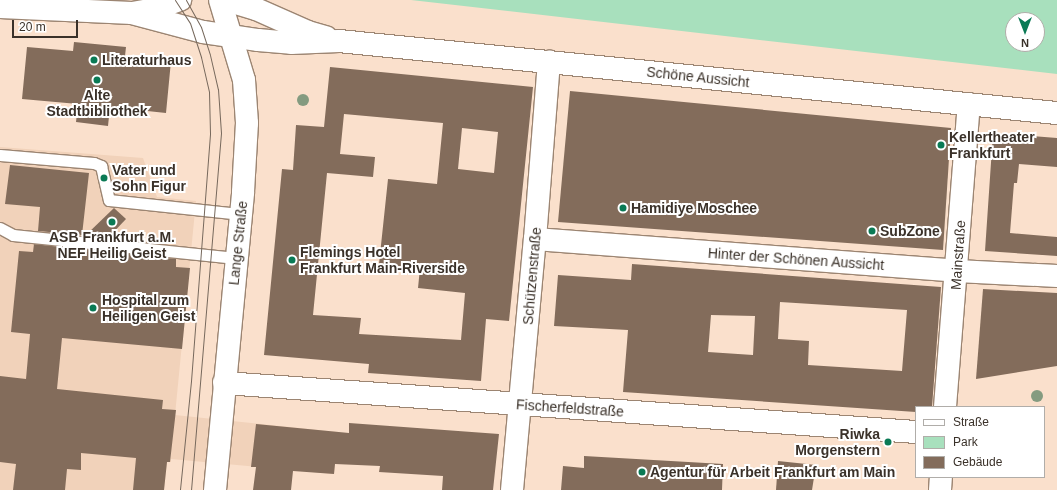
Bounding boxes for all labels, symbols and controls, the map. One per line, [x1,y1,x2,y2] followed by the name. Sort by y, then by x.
[14,12,80,38] scale bar
[1005,12,1045,52] north arrow
[19,20,46,34] text: 20 m
[1021,37,1029,49] text: N
[102,52,191,68] place label: Literaturhaus
[89,55,99,65] marker: Literaturhaus
[645,63,751,91] street label: Schöne Aussicht
[92,75,102,85] marker: Alte Stadtbibliothek
[46,87,148,120] place label: Alte Stadtbibliothek
[949,129,1035,162] place label: Kellertheater Frankfurt
[936,140,946,150] marker: Kellertheater Frankfurt
[112,162,186,194] place label: Vater und Sohn Figur
[99,173,109,183] marker: Vater und Sohn Figur
[225,200,251,286] street label: Lange Straße
[631,200,757,216] place label: Hamidiye Moschee
[618,203,628,213] marker: Hamidiye Moschee
[107,217,117,227] marker: ASB Frankfurt a.M. NEF Heilig Geist
[947,219,969,291] street label: Mainstraße
[880,223,940,239] place label: SubZone
[519,226,545,326] street label: Schützenstraße
[867,226,877,236] marker: SubZone
[49,229,175,262] place label: ASB Frankfurt a.M. NEF Heilig Geist
[300,244,465,276] place label: Flemings Hotel Frankfurt Main-Riverside
[707,244,885,274] street label: Hinter der Schönen Aussicht
[287,255,297,265] marker: Flemings Hotel Frankfurt Main-Riverside
[102,292,195,324] place label: Hospital zum Heiligen Geist
[87,302,99,314] marker: Hospital zum Heiligen Geist
[515,396,625,420] street label: Fischerfeldstraße
[915,406,1045,478] legend
[953,415,989,429] text: Straße
[795,426,880,458] place label: Riwka Morgenstern
[953,435,978,449] text: Park
[883,437,893,447] marker: Riwka Morgenstern
[953,455,1002,469] text: Gebäude
[650,464,896,480] place label: Agentur für Arbeit Frankfurt am Main
[637,467,647,477] marker: Agentur für Arbeit Frankfurt am Main

